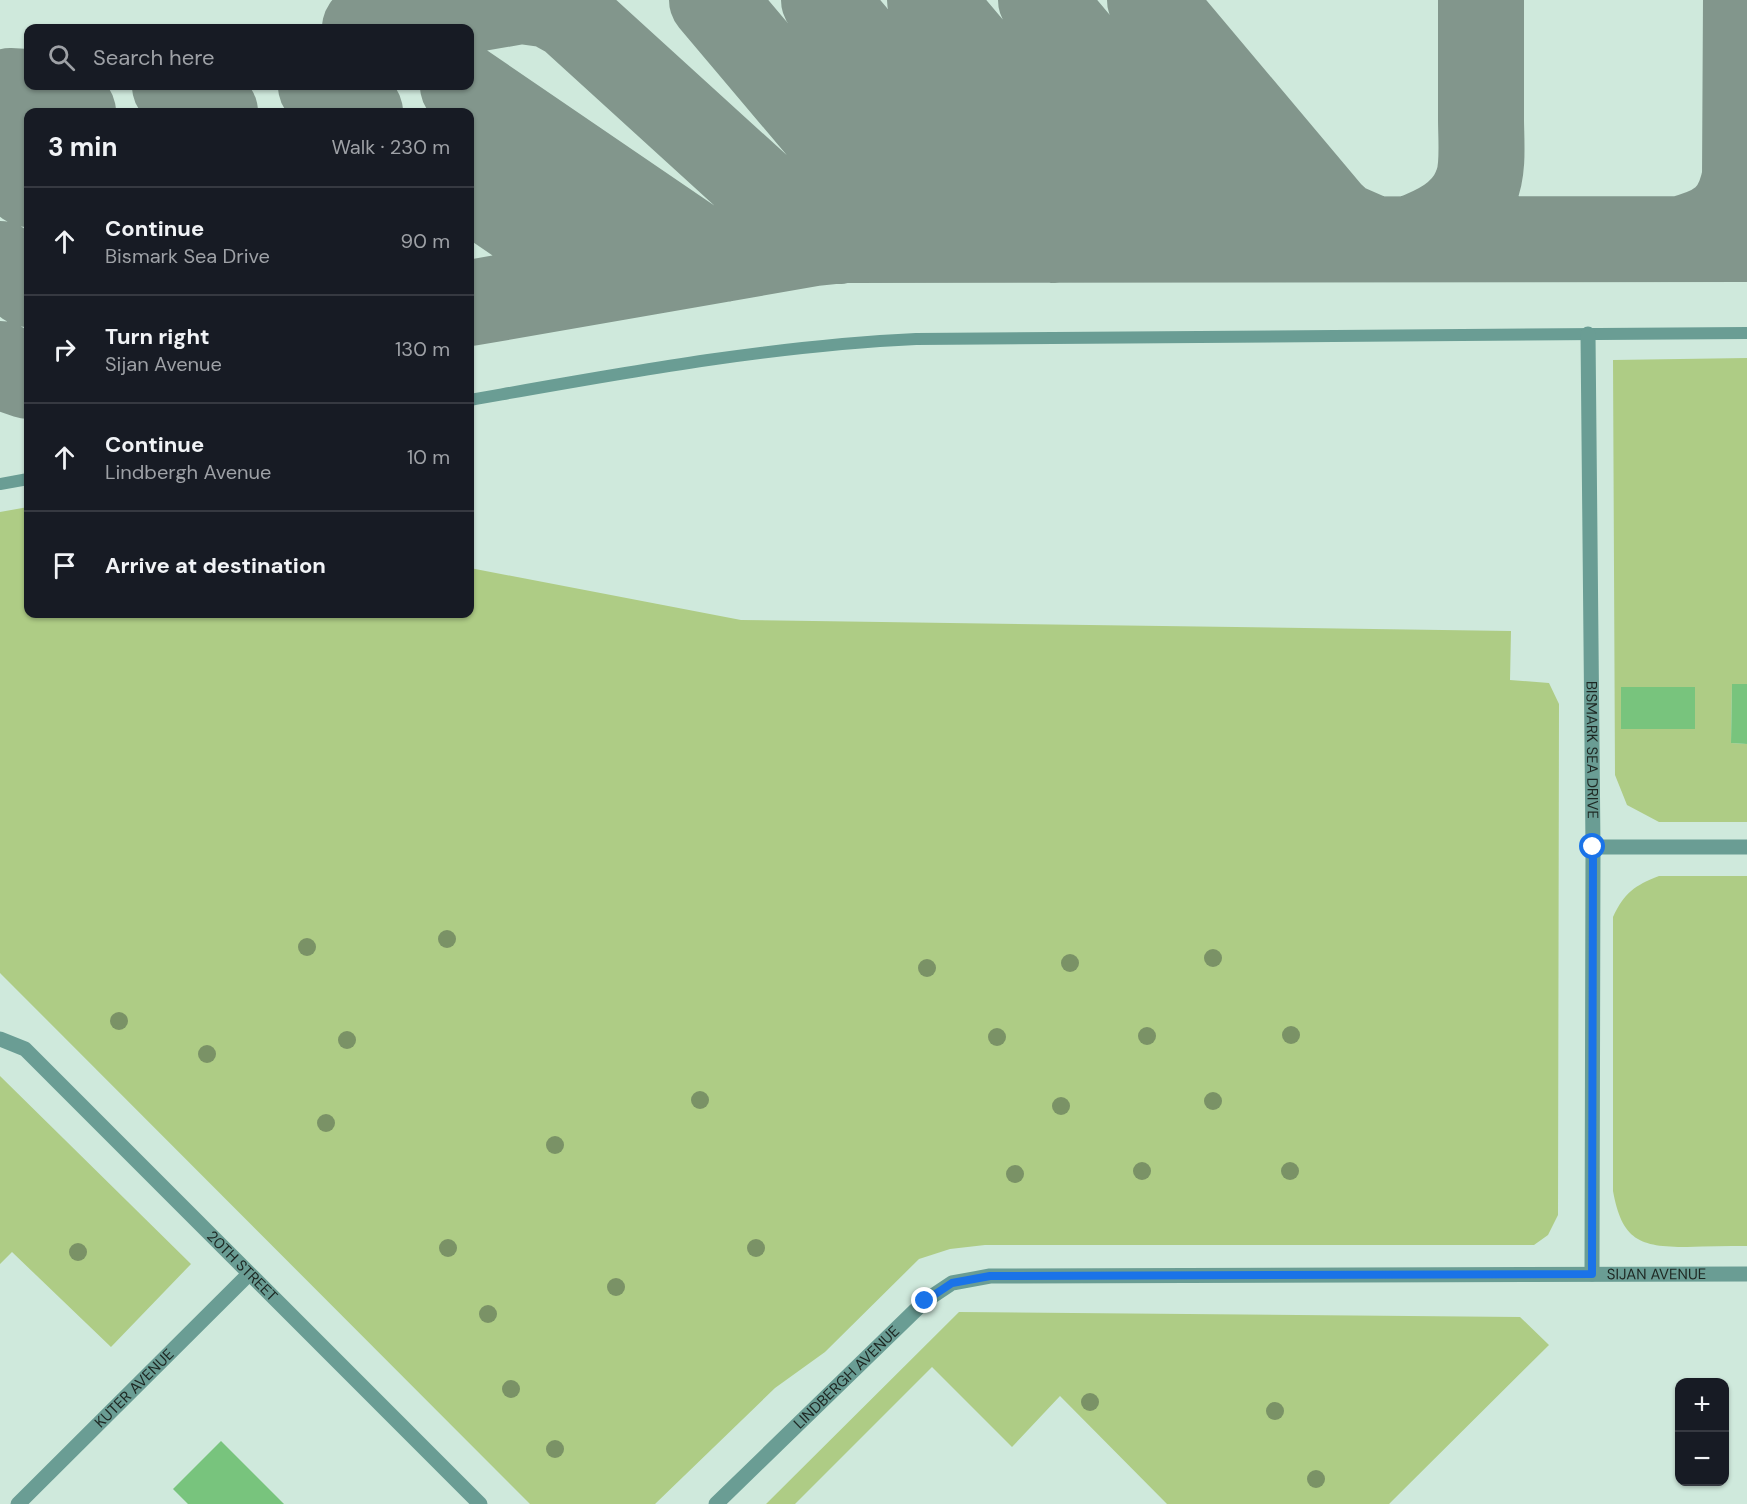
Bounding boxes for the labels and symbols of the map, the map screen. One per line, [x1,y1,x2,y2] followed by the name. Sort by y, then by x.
[1581,681,1603,819] street label: BISMARK SEA DRIVE
[1579,833,1605,859] route start
[203,1227,282,1306] street label: 20TH STREET
[1607,1264,1706,1284] street label: SIJAN AVENUE
[911,1287,937,1313] route end
[789,1321,904,1433] street label: LINDBERGH AVENUE
[90,1344,178,1432] street label: KUTER AVENUE

